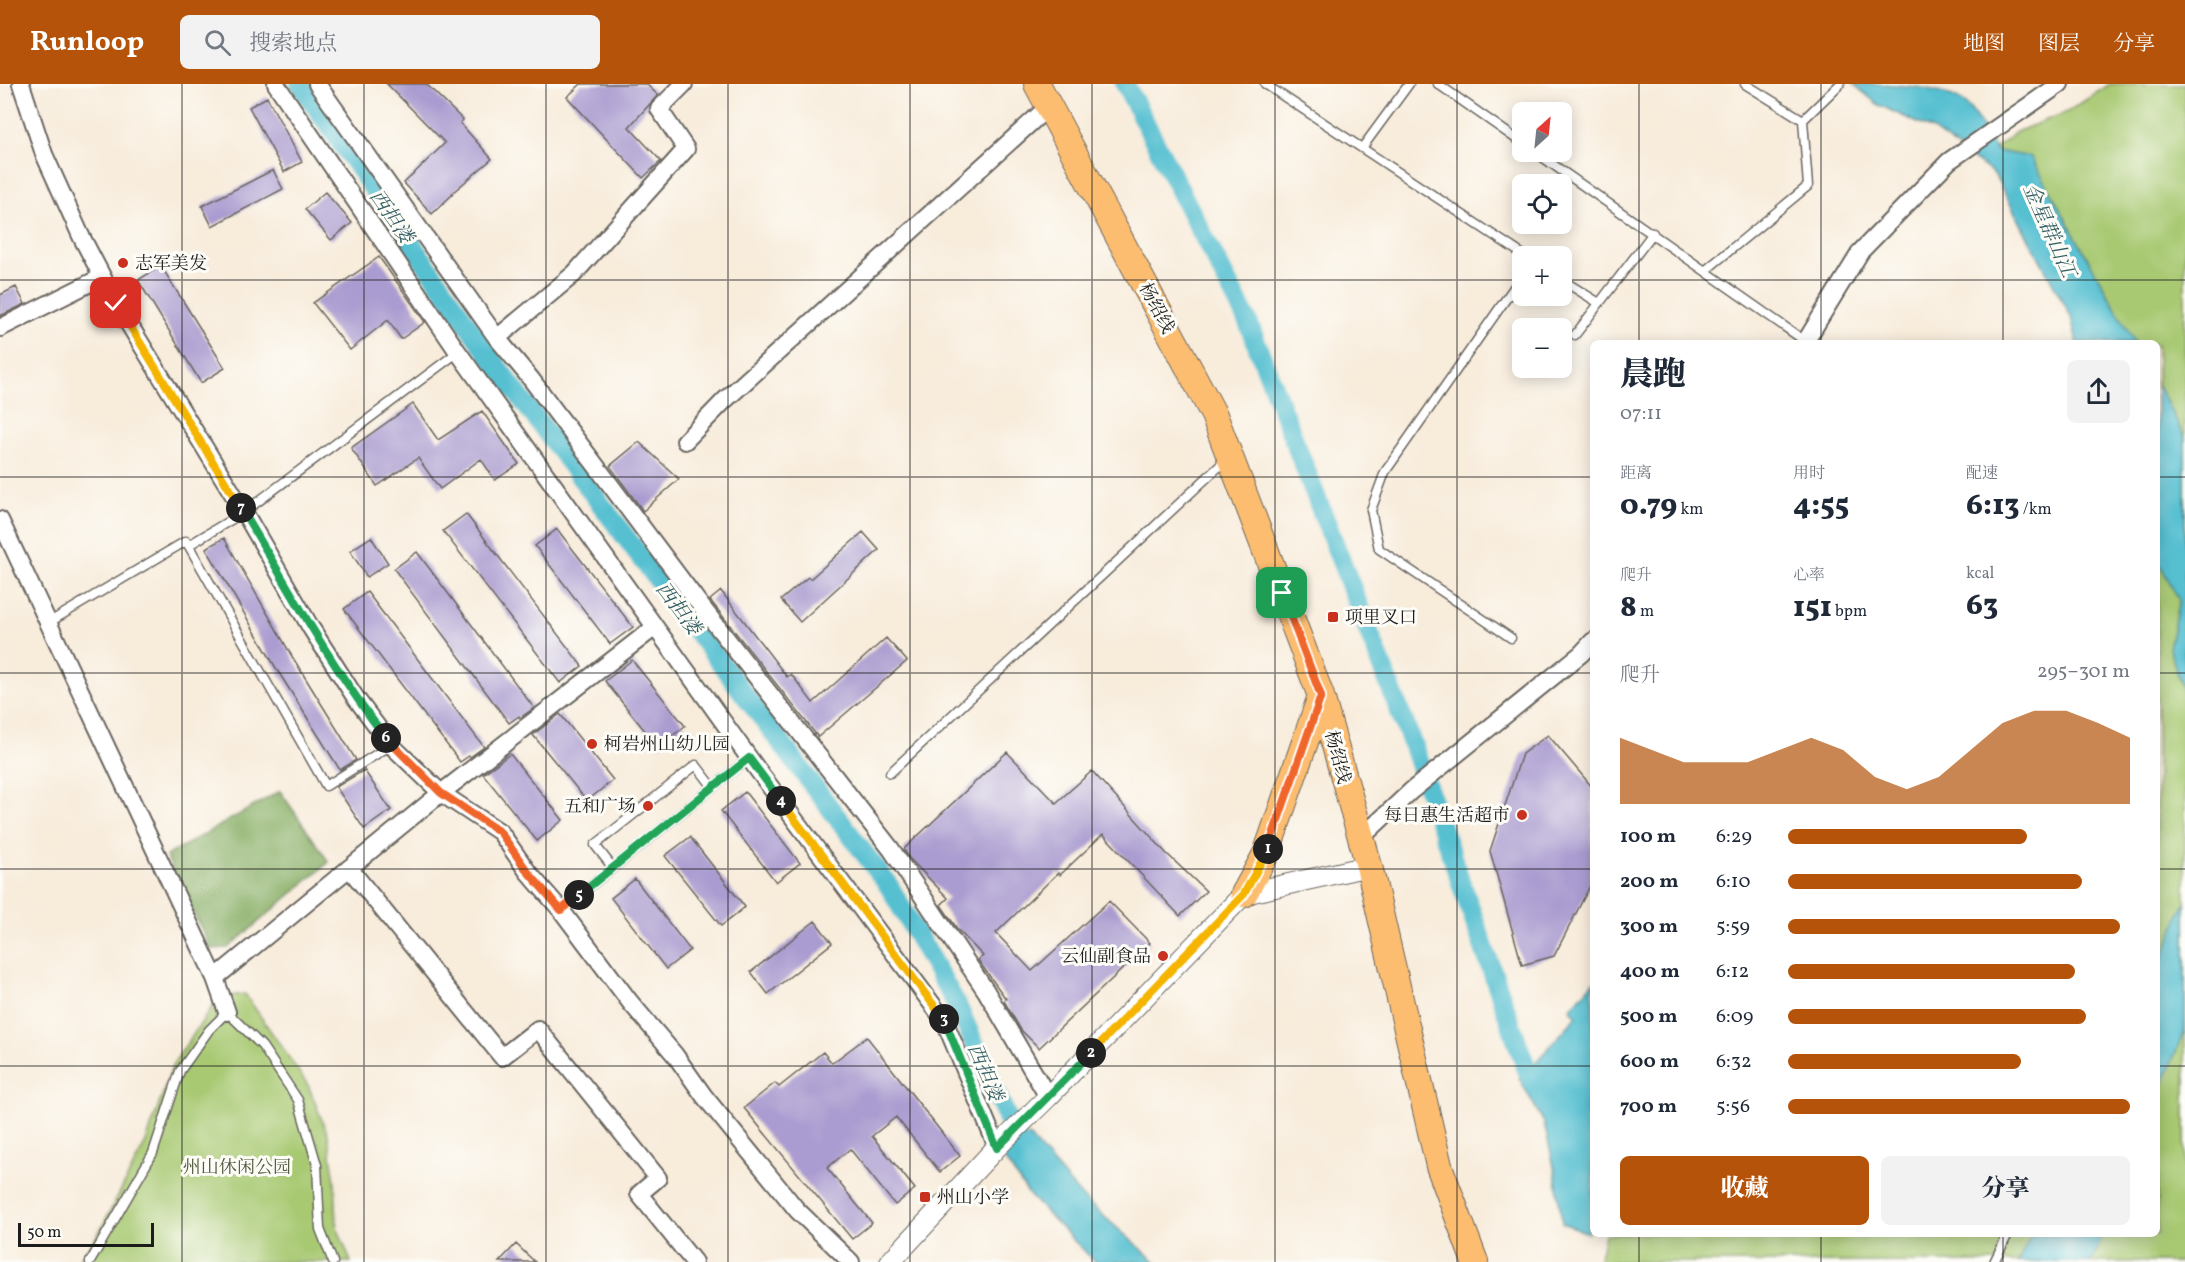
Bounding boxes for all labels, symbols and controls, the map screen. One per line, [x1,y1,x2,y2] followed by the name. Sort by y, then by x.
[180,15,600,69] search box
[30,23,144,62] text: Runloop
[201,26,234,59] icon: search
[249,29,337,60] text: 搜索地点
[1963,30,2005,59] text: 地图
[2038,30,2080,59] text: 图层
[2113,30,2155,59] text: 分享
[1512,102,1572,162] north arrow
[1512,102,1572,378] map controls
[1512,174,1572,234] button: locate
[2015,179,2083,285] water label: 金星群山江
[362,185,420,251] water label: 西担溇
[1512,246,1572,306] button: +
[135,252,207,277] place label: 志军美发
[116,256,130,270] marker: 志军美发
[90,277,141,328] pin
[1132,279,1179,338] street label: 杨绍线
[99,286,132,319] icon: check
[1512,318,1572,378] button: −
[1620,354,1686,400] text: 晨跑
[2067,360,2130,423] button: share
[1620,400,1662,428] text: 07:11
[1620,463,1652,485] text: 距离
[1793,463,1825,485] text: 用时
[1966,463,1998,485] text: 配速
[1620,485,1677,527] text: 0.79
[1793,485,1849,527] text: 4:55
[1966,485,2020,527] text: 6:13
[226,493,256,523] pin: 7
[237,497,245,519] text: 7
[1677,499,1703,521] text: km
[2020,499,2052,521] text: /km
[1966,563,1994,585] text: kcal
[1620,565,1652,587] text: 爬升
[1793,565,1825,587] text: 心率
[1256,567,1307,618] pin
[1265,576,1298,609] icon: arrive
[648,577,708,643] water label: 西担溇
[1966,585,1998,627] text: 63
[1620,587,1637,629] text: 8
[1793,587,1832,629] text: 151
[1637,601,1654,623] text: m
[1832,601,1867,623] text: bpm
[1345,606,1417,631] place label: 项里叉口
[1326,610,1340,624] marker: 项里叉口
[2037,658,2130,686] text: 295–301 m
[1620,662,1660,690] text: 爬升
[371,723,401,753] pin: 6
[382,727,390,749] text: 6
[1317,728,1356,787] street label: 杨绍线
[604,733,730,758] place label: 柯岩州山幼儿园
[585,737,599,751] marker: 柯岩州山幼儿园
[766,786,796,816] pin: 4
[776,790,786,812] text: 4
[564,795,636,820] place label: 五和广场
[641,799,655,813] marker: 五和广场
[1384,804,1510,829] place label: 每日惠生活超市
[1515,808,1529,822] marker: 每日惠生活超市
[1620,823,1676,851] text: 100 m
[1716,823,1752,851] text: 6:29
[1253,834,1283,864] pin: 1
[1265,838,1271,860] text: 1
[1620,868,1678,896] text: 200 m
[1716,868,1751,896] text: 6:10
[564,880,594,910] pin: 5
[575,884,583,906] text: 5
[1620,913,1678,941] text: 300 m
[1716,913,1750,941] text: 5:59
[1061,945,1151,970] place label: 云仙副食品
[1156,949,1170,963] marker: 云仙副食品
[1620,958,1680,986] text: 400 m
[1716,958,1749,986] text: 6:12
[1620,1003,1678,1031] text: 500 m
[1716,1003,1753,1031] text: 6:09
[929,1004,959,1034] pin: 3
[940,1008,948,1030] text: 3
[1076,1038,1106,1068] pin: 2
[960,1040,1010,1108] water label: 西担溇
[1087,1042,1095,1064] text: 2
[1620,1048,1679,1076] text: 600 m
[1716,1048,1752,1076] text: 6:32
[1620,1093,1677,1121] text: 700 m
[1716,1093,1750,1121] text: 5:56
[183,1156,291,1181] park label: 州山休闲公园
[1620,1156,1869,1225] button: 收藏
[1881,1156,2130,1225] button: 分享
[937,1186,1009,1211] place label: 州山小学
[918,1190,932,1204] marker: 州山小学
[18,1220,154,1248] scale bar
[27,1222,61,1244] text: 50 m

